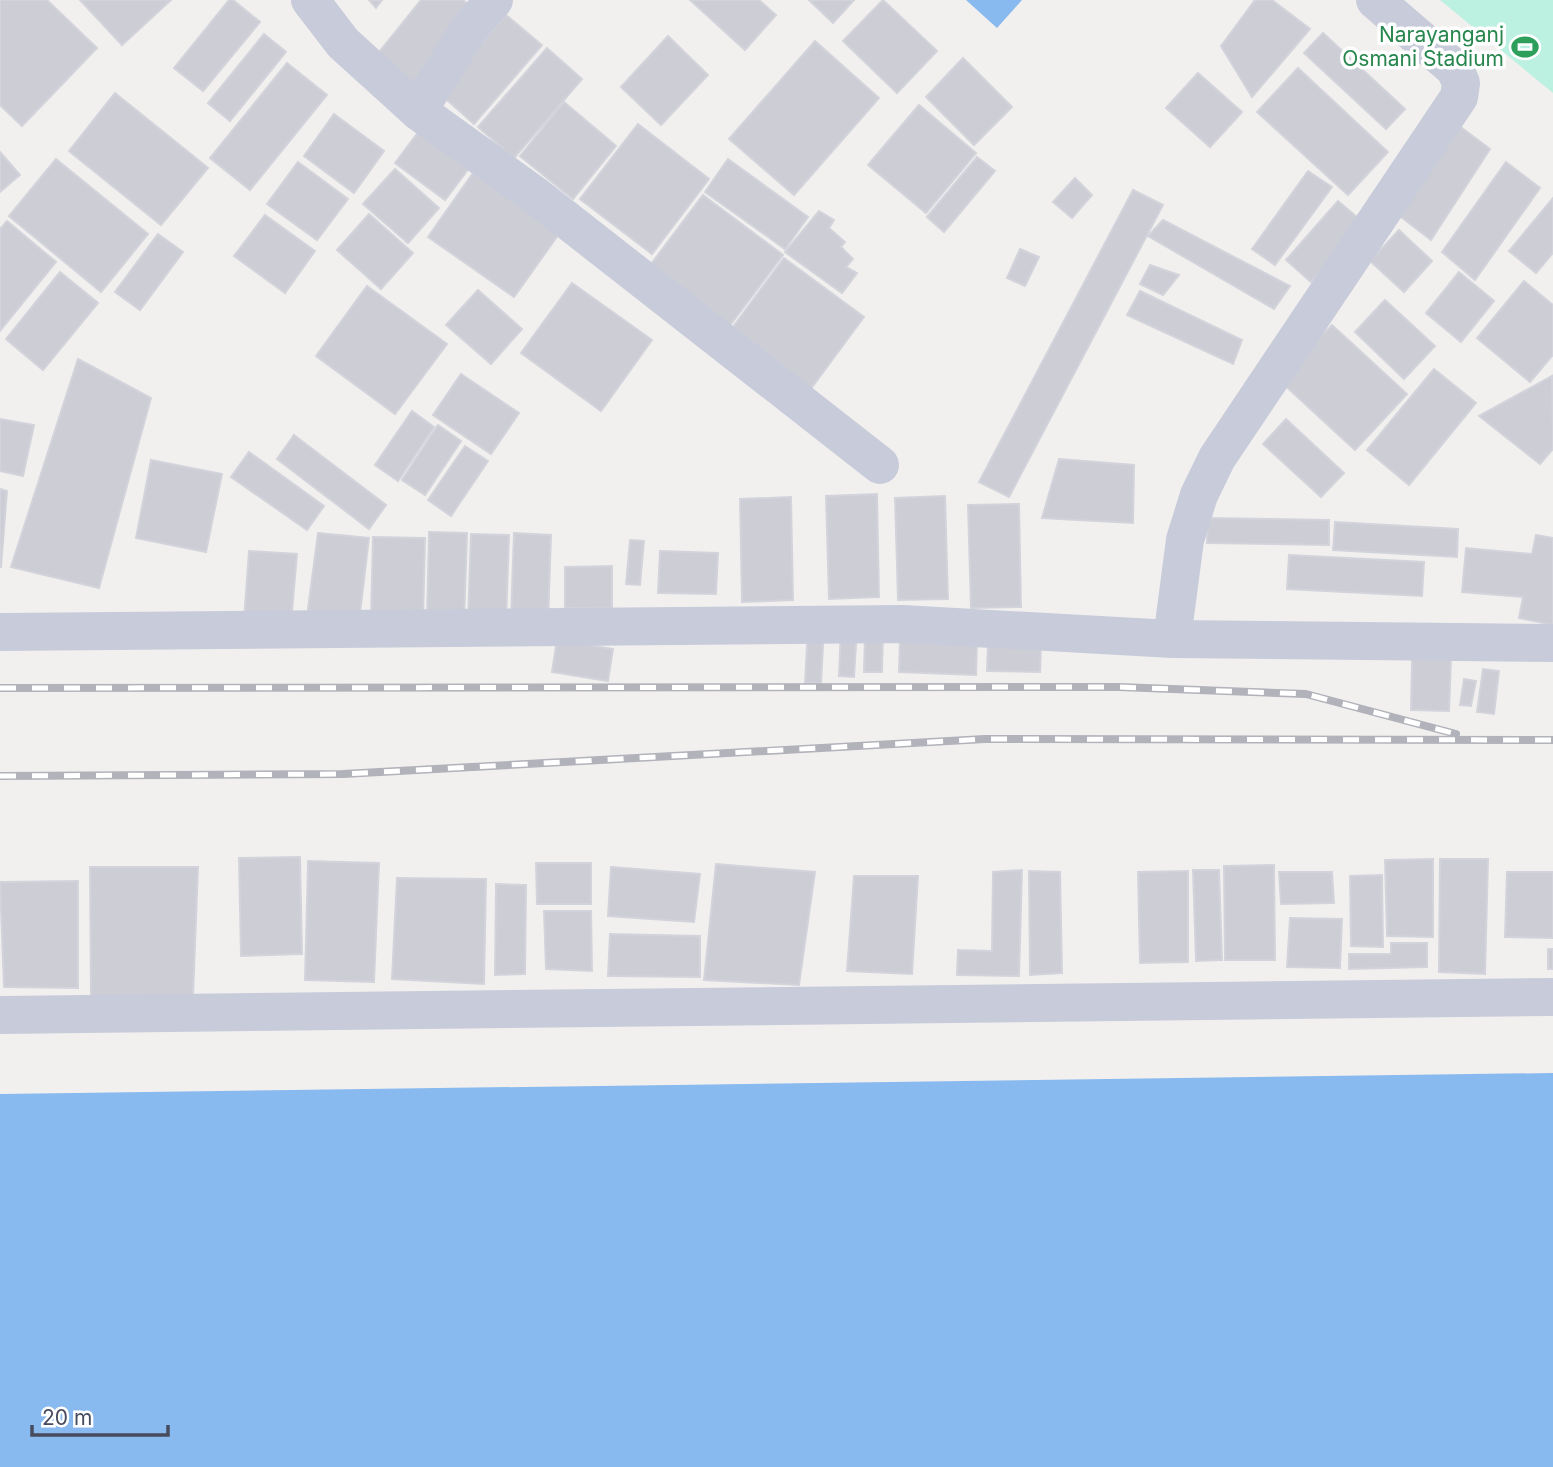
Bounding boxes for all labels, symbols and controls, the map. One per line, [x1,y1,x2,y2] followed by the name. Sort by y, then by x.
[1342,22,1504,71] place label: Narayanganj Osmani Stadium
[1510,32,1540,62] sports icon: Narayanganj Osmani Stadium
[32,1394,168,1438] scale bar
[42,1405,92,1430] text: 20 m

